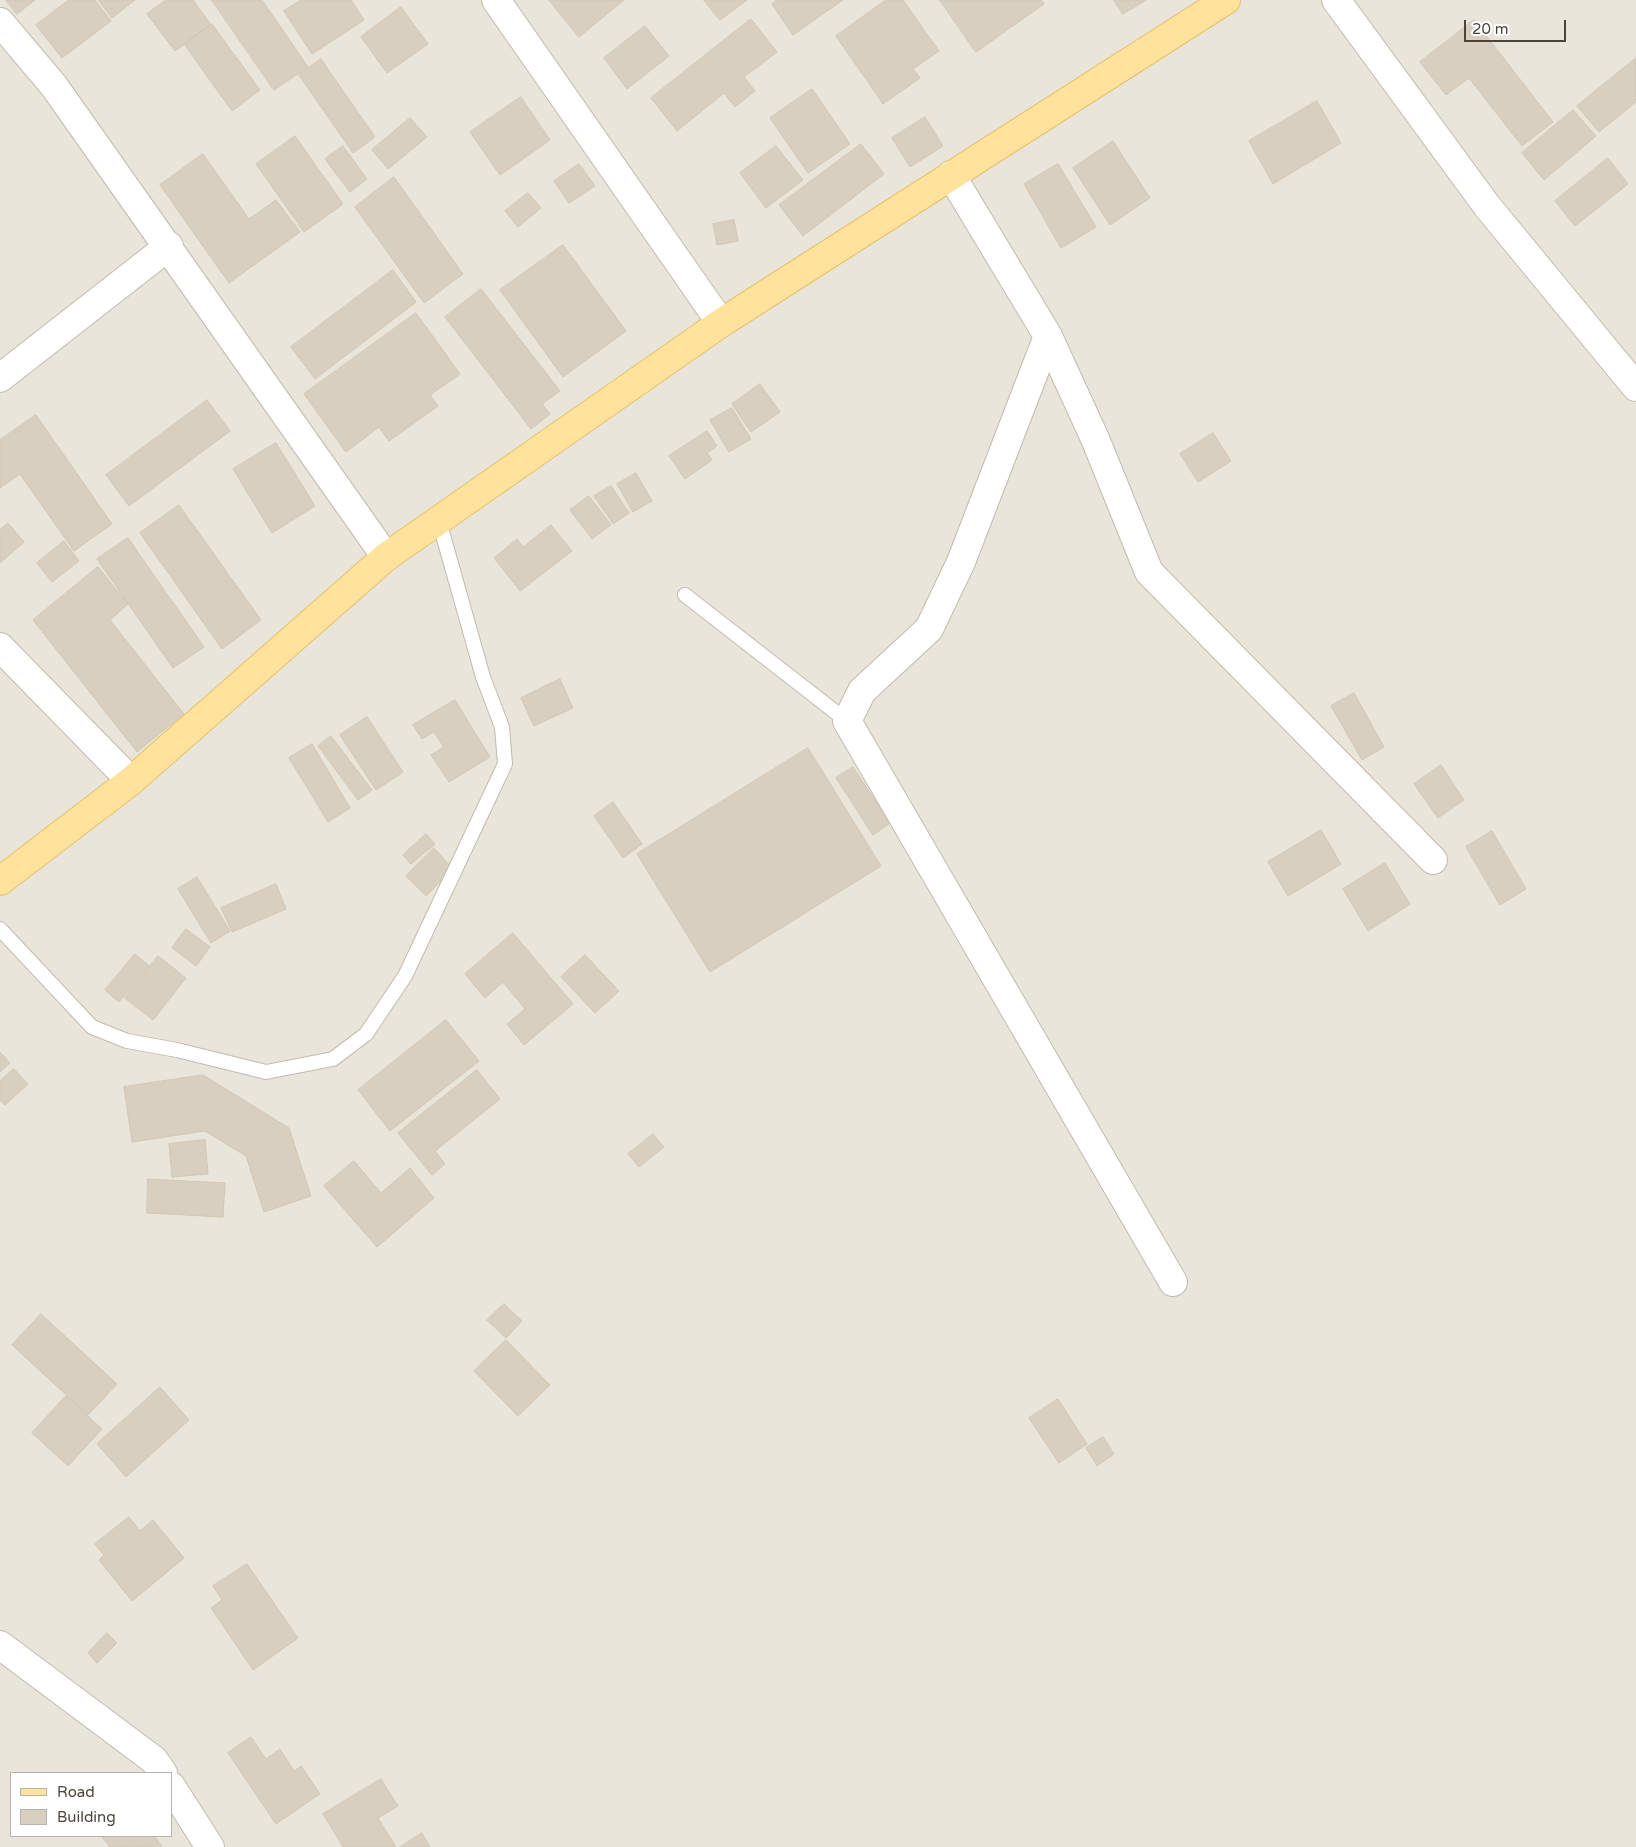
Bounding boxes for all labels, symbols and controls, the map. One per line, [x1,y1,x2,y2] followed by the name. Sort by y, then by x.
[1466,10,1568,42] scale bar
[1472,20,1509,38] text: 20 m
[10,1772,172,1837] legend
[57,1783,95,1801] text: Road
[57,1808,116,1826] text: Building

